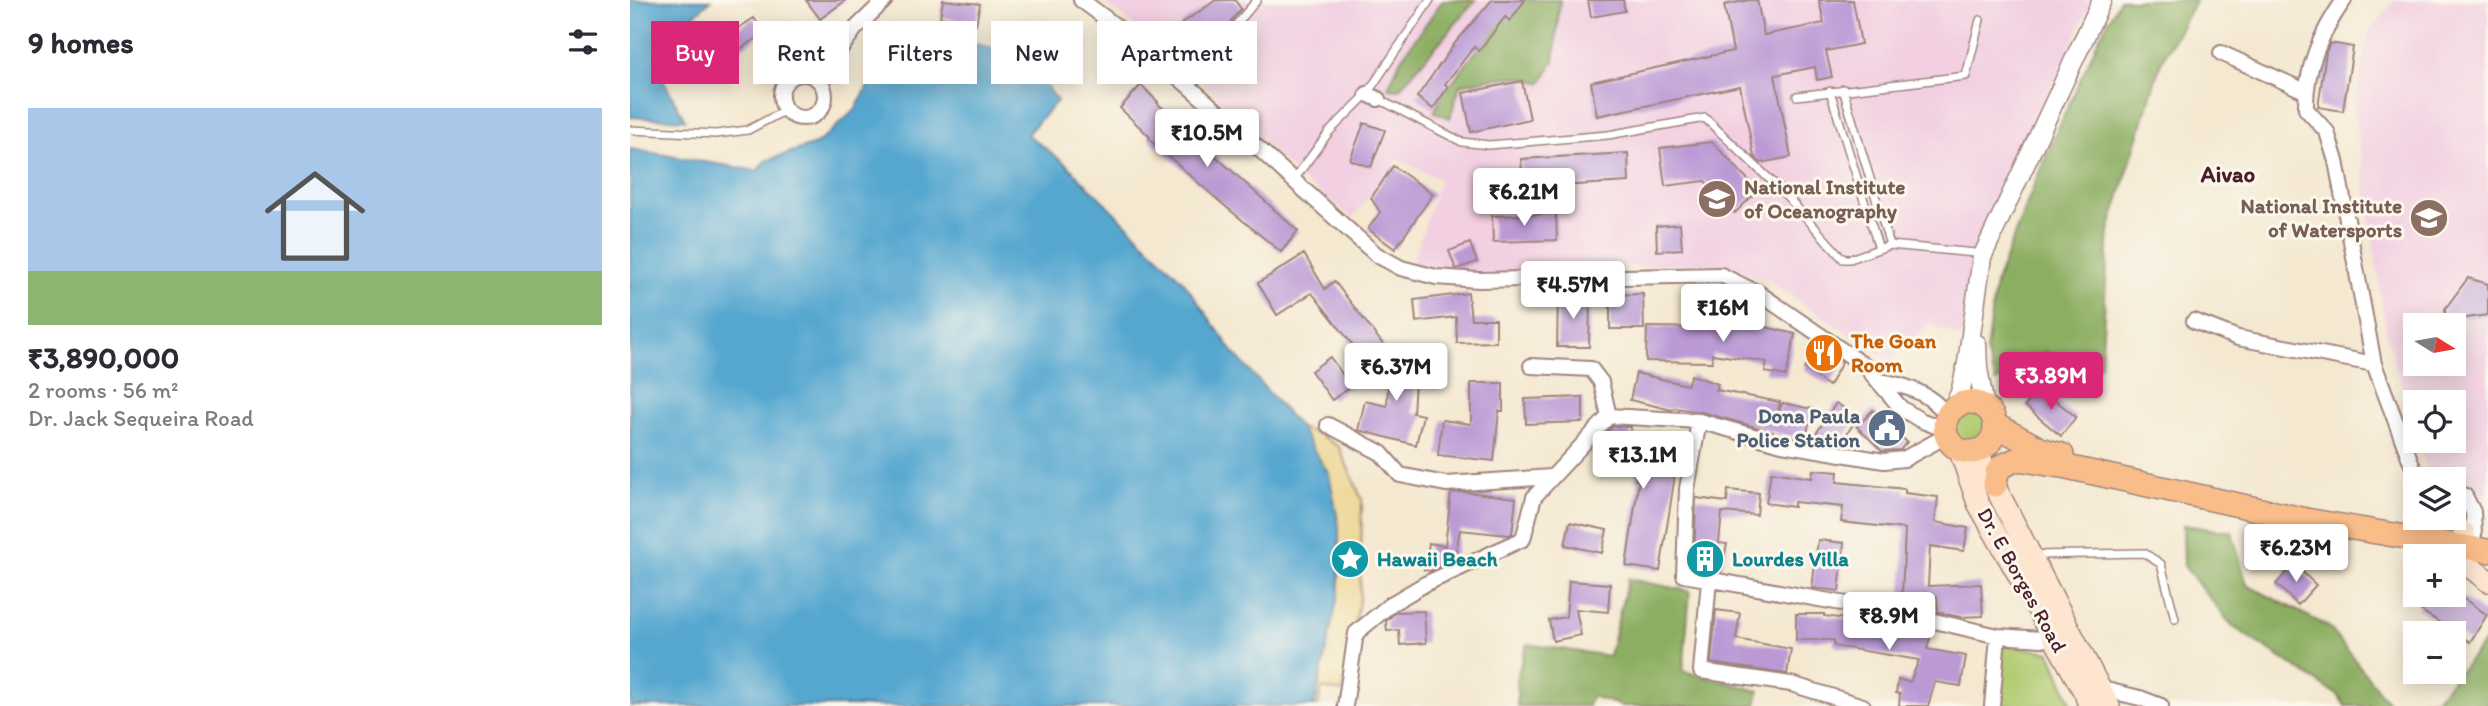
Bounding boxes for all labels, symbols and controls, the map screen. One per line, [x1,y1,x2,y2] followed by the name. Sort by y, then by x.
[651,21,739,84] chip: Buy
[753,21,849,84] chip: Rent
[863,21,977,84] chip: Filters
[991,21,1083,84] chip: New
[1097,21,1257,84] chip: Apartment
[564,23,602,61] icon: filters
[28,24,134,61] text: 9 homes
[1150,110,1264,169] pin: ₹10.5M
[1171,118,1243,146] text: ₹10.5M
[252,153,378,279] icon: home
[2200,160,2255,188] district label: Aivao
[1467,168,1581,228] pin: ₹6.21M
[1744,174,1905,224] place label: National Institute of Oceanography
[1489,177,1559,205] text: ₹6.21M
[1696,178,1738,220] school or university icon: National Institute of Oceanography
[2241,193,2402,243] place label: National Institute of Watersports
[2408,197,2450,239] school or university icon: National Institute of Watersports
[1516,262,1630,321] pin: ₹4.57M
[1537,270,1609,298] text: ₹4.57M
[1682,284,1764,344] pin: ₹16M
[1697,293,1749,321] text: ₹16M
[2403,313,2466,376] north arrow
[2403,313,2466,684] map controls
[1850,328,1937,377] place label: The Goan Room
[1803,332,1845,374] restaurant icon: The Goan Room
[28,339,179,376] text: ₹3,890,000
[1339,344,1453,403] pin: ₹6.37M
[1360,352,1432,380] text: ₹6.37M
[1994,352,2108,412] pin: ₹3.89M
[2015,361,2087,389] text: ₹3.89M
[28,376,179,404] text: 2 rooms · 56 m²
[2403,390,2466,453] button: locate
[1736,403,1861,452] place label: Dona Paula Police Station
[28,404,254,432] text: Dr. Jack Sequeira Road
[1866,407,1908,449] public building icon: Dona Paula Police Station
[1586,432,1700,491] pin: ₹13.1M
[1609,440,1677,468] text: ₹13.1M
[2403,467,2466,530] button: layers
[1972,503,2073,657] street label: Dr. E Borges Road
[2239,524,2353,584] pin: ₹6.23M
[2260,533,2332,561] text: ₹6.23M
[1329,538,1371,580] place icon: Hawaii Beach
[1684,538,1726,580] building icon: Lourdes Villa
[2403,544,2466,607] button: +
[1377,546,1498,571] place label: Hawaii Beach
[1732,546,1849,571] place label: Lourdes Villa
[1840,592,1938,652] pin: ₹8.9M
[1859,601,1919,629] text: ₹8.9M
[2403,621,2466,684] button: −

